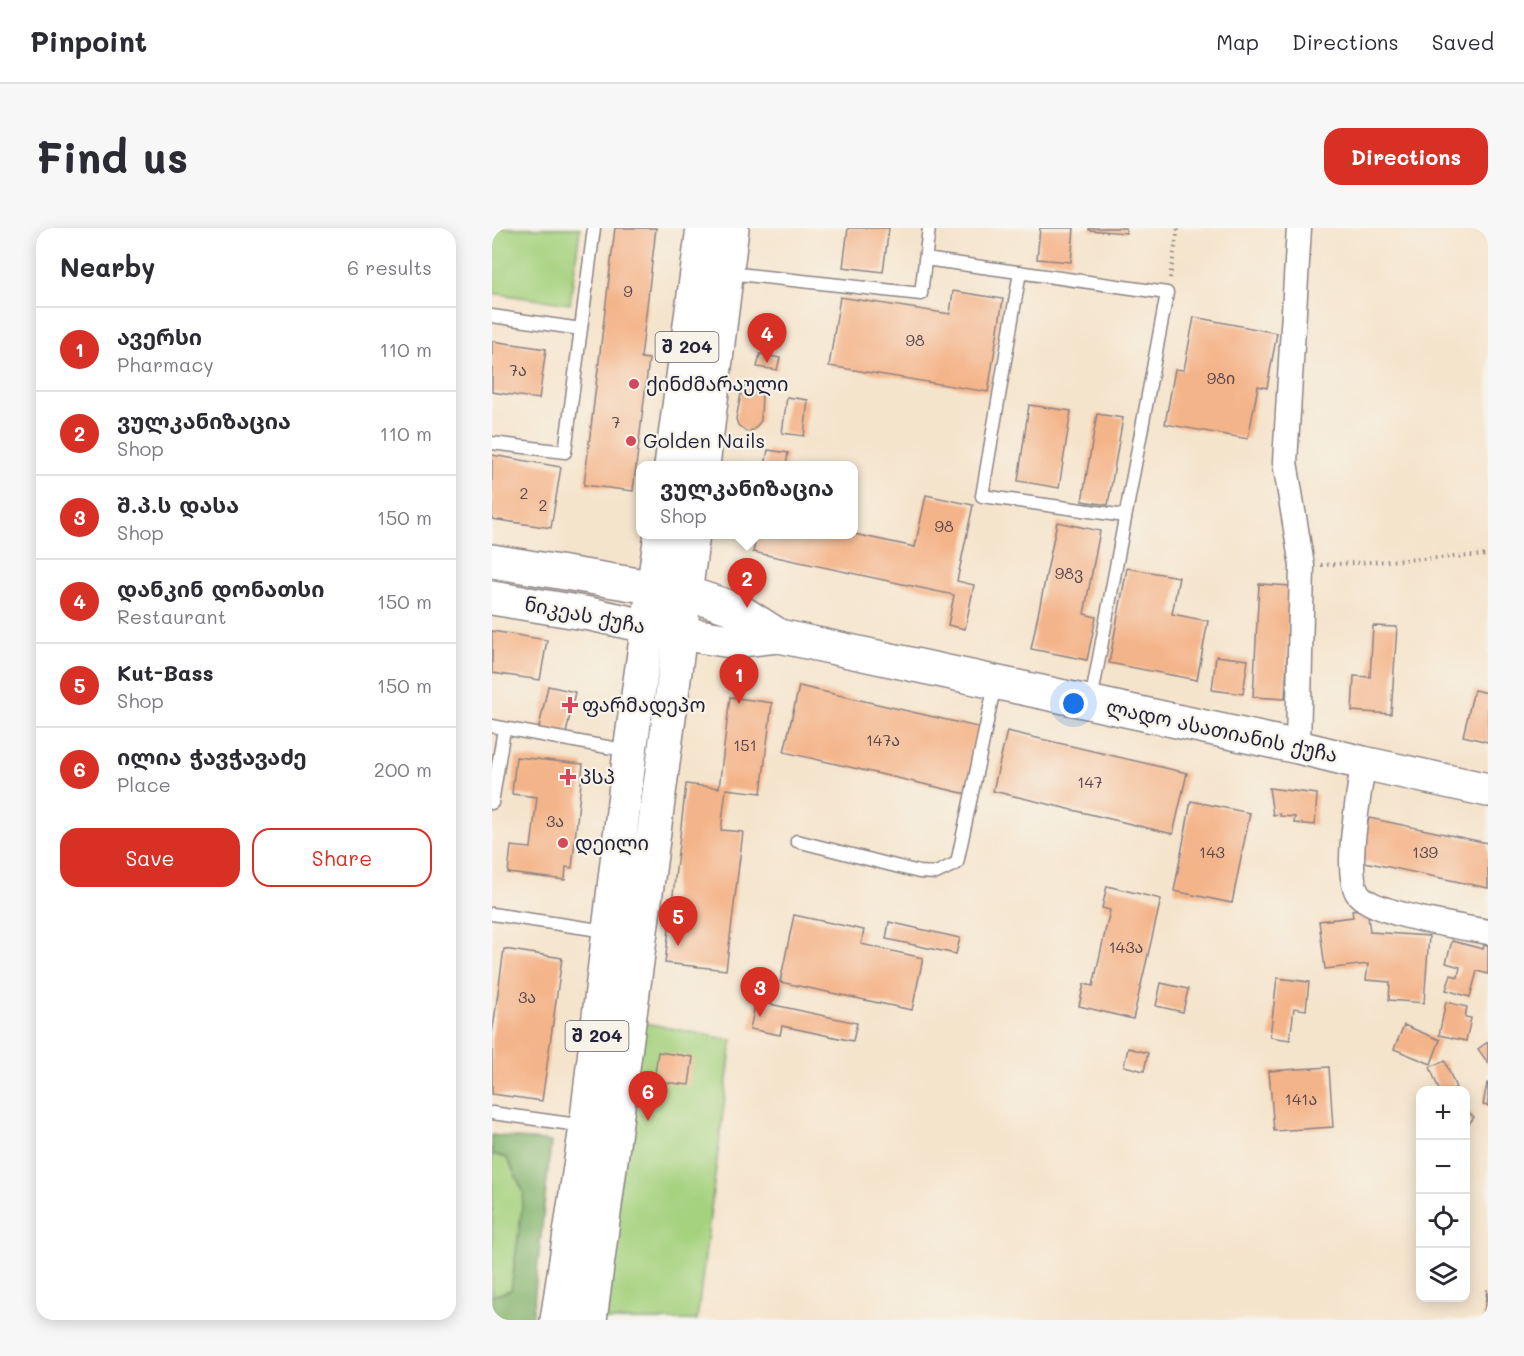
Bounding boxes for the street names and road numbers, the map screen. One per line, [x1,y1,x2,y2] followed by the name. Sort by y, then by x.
[656,332,718,362] road number: შ 204
[523,590,648,638] street label: ნიკეას ქუჩა
[1104,693,1340,768] street label: ლადო ასათიანის ქუჩა
[566,1021,628,1051] road number: შ 204

